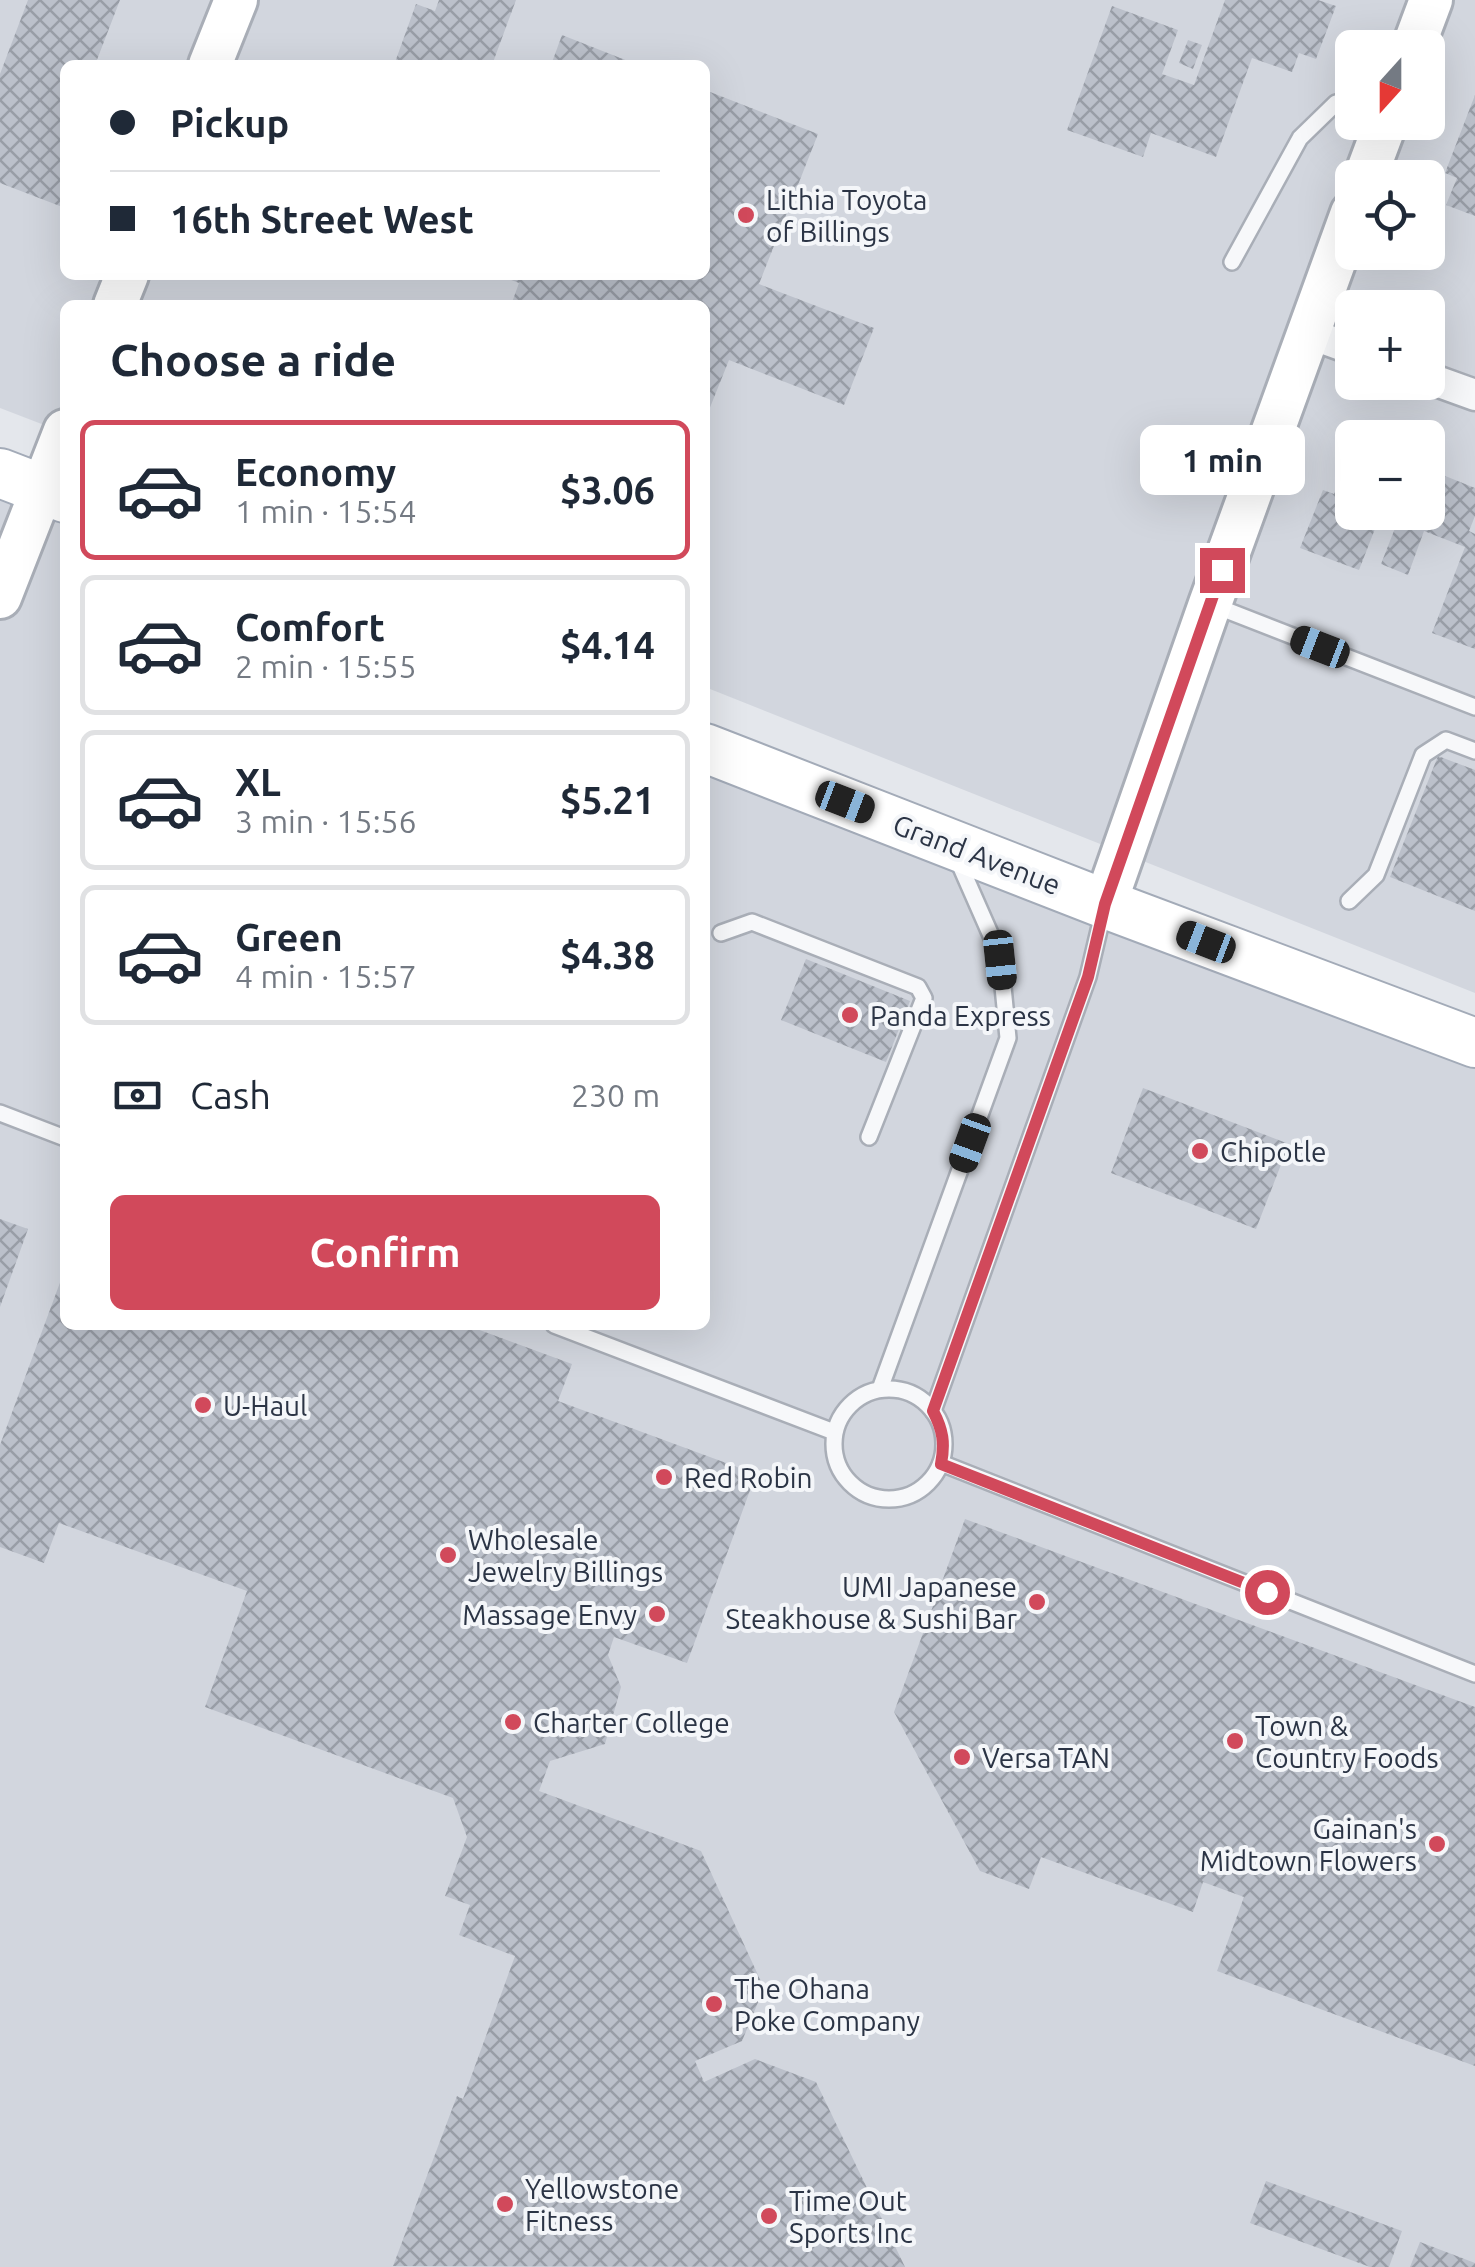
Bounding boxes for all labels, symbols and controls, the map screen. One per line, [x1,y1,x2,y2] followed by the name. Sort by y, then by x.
[1335,30,1445,140] north arrow
[1335,30,1445,530] map controls
[170,102,289,144] text: Pickup
[1335,160,1445,270] button: locate
[766,184,927,247] place label: Lithia Toyota of Billings
[170,198,474,240] text: 16th Street West
[735,204,757,226] marker: Lithia Toyota of Billings
[1335,290,1445,400] button: +
[110,334,396,385] text: Choose a ride
[1335,420,1445,530] button: −
[1140,425,1304,495] callout: 1 min
[1182,442,1263,478] text: 1 min
[115,445,205,535] icon: car
[235,451,396,493] text: Economy
[560,469,655,511] text: $3.06
[235,493,417,529] text: 1 min · 15:54
[1200,548,1245,593] route end
[115,600,205,690] icon: car
[235,606,385,648] text: Comfort
[1287,622,1353,672] car
[560,624,655,666] text: $4.14
[235,648,417,684] text: 2 min · 15:55
[115,755,205,845] icon: car
[235,761,281,803] text: XL
[812,777,878,827] car
[560,779,655,821] text: $5.21
[235,803,417,839] text: 3 min · 15:56
[889,808,1065,900] street label: Grand Avenue
[115,910,205,1000] icon: car
[235,916,343,958] text: Green
[1173,917,1239,967] car
[982,929,1018,991] car
[560,934,655,976] text: $4.38
[235,958,417,994] text: 4 min · 15:57
[870,1000,1051,1031] place label: Panda Express
[839,1004,861,1026] marker: Panda Express
[110,1068,165,1123] icon: cash
[190,1074,271,1116] text: Cash
[571,1077,660,1113] text: 230 m
[946,1110,994,1176] car
[1220,1136,1327,1167] place label: Chipotle
[1189,1140,1211,1162] marker: Chipotle
[110,1195,660,1310] button: Confirm
[223,1390,307,1421] place label: U-Haul
[192,1394,214,1416] marker: U-Haul
[684,1462,813,1493] place label: Red Robin
[653,1466,675,1488] marker: Red Robin
[468,1524,663,1587] place label: Wholesale Jewelry Billings
[437,1544,459,1566] marker: Wholesale Jewelry Billings
[1245,1570,1290,1615] route start
[725,1571,1017,1634] place label: UMI Japanese Steakhouse & Sushi Bar
[1026,1591,1048,1613] marker: UMI Japanese Steakhouse & Sushi Bar
[462,1599,637,1630] place label: Massage Envy
[646,1603,668,1625] marker: Massage Envy
[533,1707,730,1738] place label: Charter College
[1255,1710,1439,1773] place label: Town & Country Foods
[502,1711,524,1733] marker: Charter College
[1224,1730,1246,1752] marker: Town & Country Foods
[982,1742,1110,1773] place label: Versa TAN
[951,1746,973,1768] marker: Versa TAN
[1200,1813,1417,1876] place label: Gainan's Midtown Flowers
[1426,1833,1448,1855] marker: Gainan's Midtown Flowers
[734,1973,920,2036] place label: The Ohana Poke Company
[703,1993,725,2015] marker: The Ohana Poke Company
[525,2173,679,2236] place label: Yellowstone Fitness
[789,2185,913,2248] place label: Time Out Sports Inc
[494,2193,516,2215] marker: Yellowstone Fitness
[758,2205,780,2227] marker: Time Out Sports Inc

